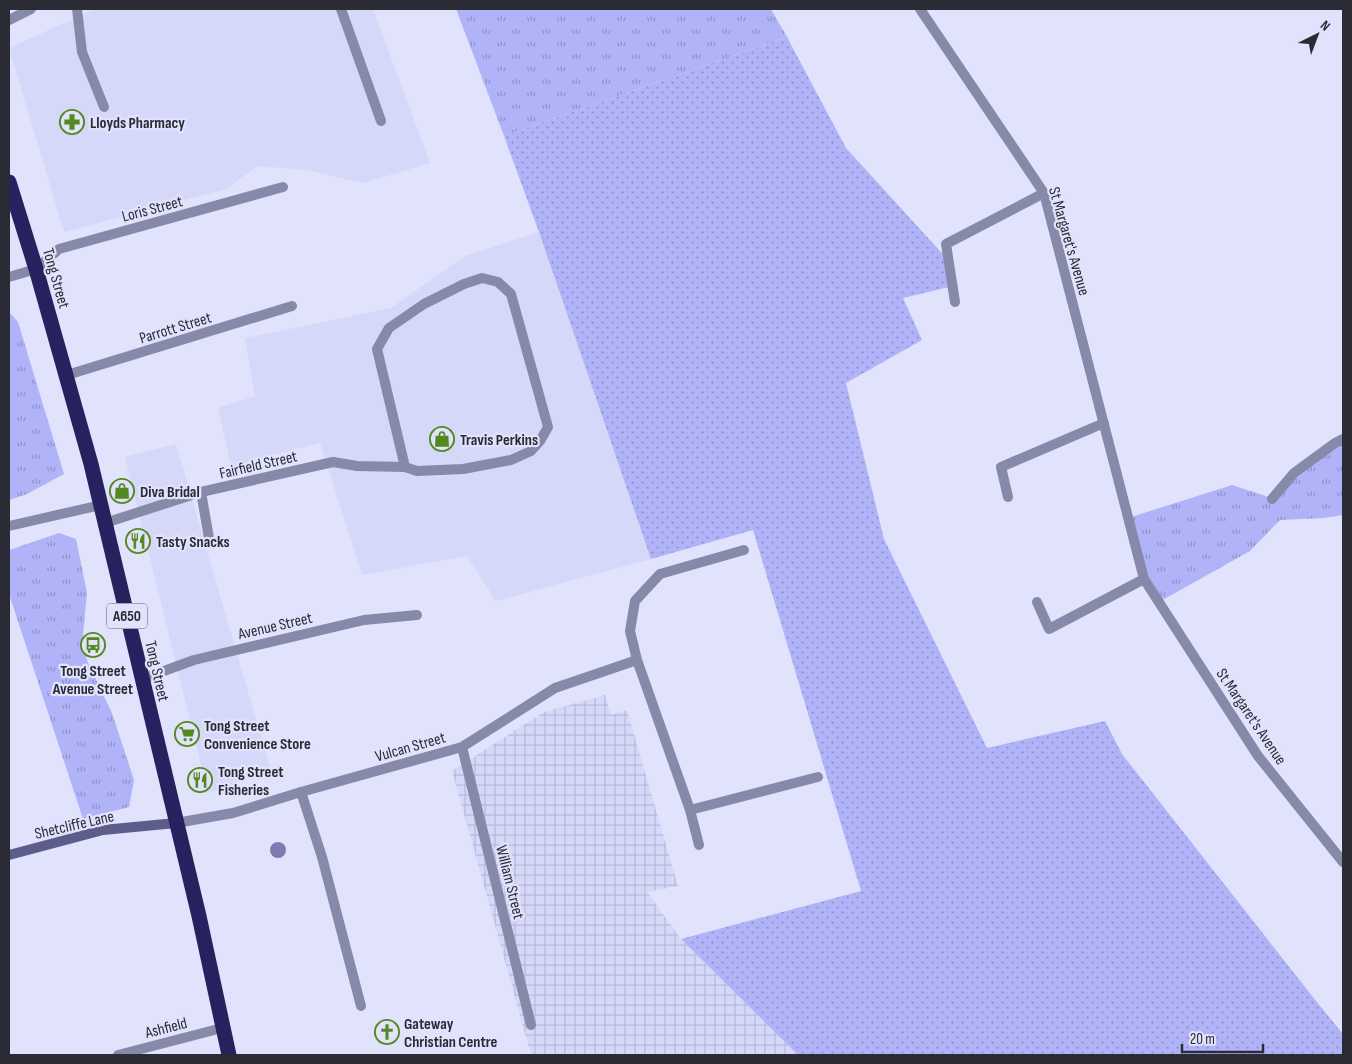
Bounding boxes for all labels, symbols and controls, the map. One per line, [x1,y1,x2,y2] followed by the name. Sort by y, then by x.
[1292,10,1342,60] north arrow
[1317,17,1334,35] text: N
[59,109,85,135] pharmacy icon: Lloyds Pharmacy
[90,114,185,133] place label: Lloyds Pharmacy
[1044,185,1093,298] street label: St Margaret's Avenue
[120,192,185,227] street label: Loris Street
[38,246,73,311] street label: Tong Street
[137,308,214,348] street label: Parrott Street
[429,426,455,452] shop icon: Travis Perkins
[460,431,538,450] place label: Travis Perkins
[218,447,299,484] street label: Fairfield Street
[109,478,135,504] shop icon: Diva Bridal
[140,483,200,502] place label: Diva Bridal
[125,528,151,554] restaurant icon: Tasty Snacks
[156,533,230,552] place label: Tasty Snacks
[107,604,147,628] road number: A650
[235,609,314,644] street label: Avenue Street
[80,632,106,658] bus stop icon: Tong Street Avenue Street
[140,639,173,704] street label: Tong Street
[52,662,133,699] place label: Tong Street Avenue Street
[1212,665,1290,769] street label: St Margaret's Avenue
[204,717,311,754] place label: Tong Street Convenience Store
[174,721,200,747] supermarket icon: Tong Street Convenience Store
[373,728,448,767] street label: Vulcan Street
[218,763,284,800] place label: Tong Street Fisheries
[187,767,213,793] restaurant icon: Tong Street Fisheries
[33,807,116,844] street label: Shetcliffe Lane
[491,843,528,921] street label: William Street
[142,1014,189,1043] street label: Ashfield
[404,1015,498,1052] place label: Gateway Christian Centre
[374,1019,400,1045] church icon: Gateway Christian Centre
[1182,1022,1263,1054] scale bar
[1190,1030,1215,1049] text: 20 m

